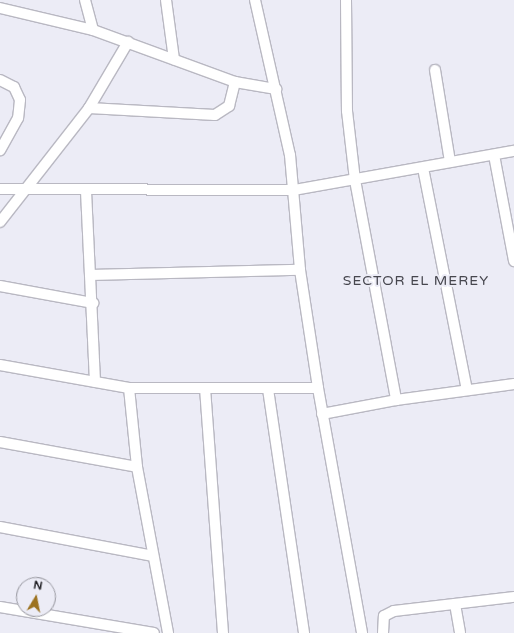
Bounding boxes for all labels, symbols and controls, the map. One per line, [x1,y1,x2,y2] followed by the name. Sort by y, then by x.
[343,273,489,289] district label: SECTOR EL MEREY
[16,577,56,617] north arrow
[33,579,43,593] text: N

